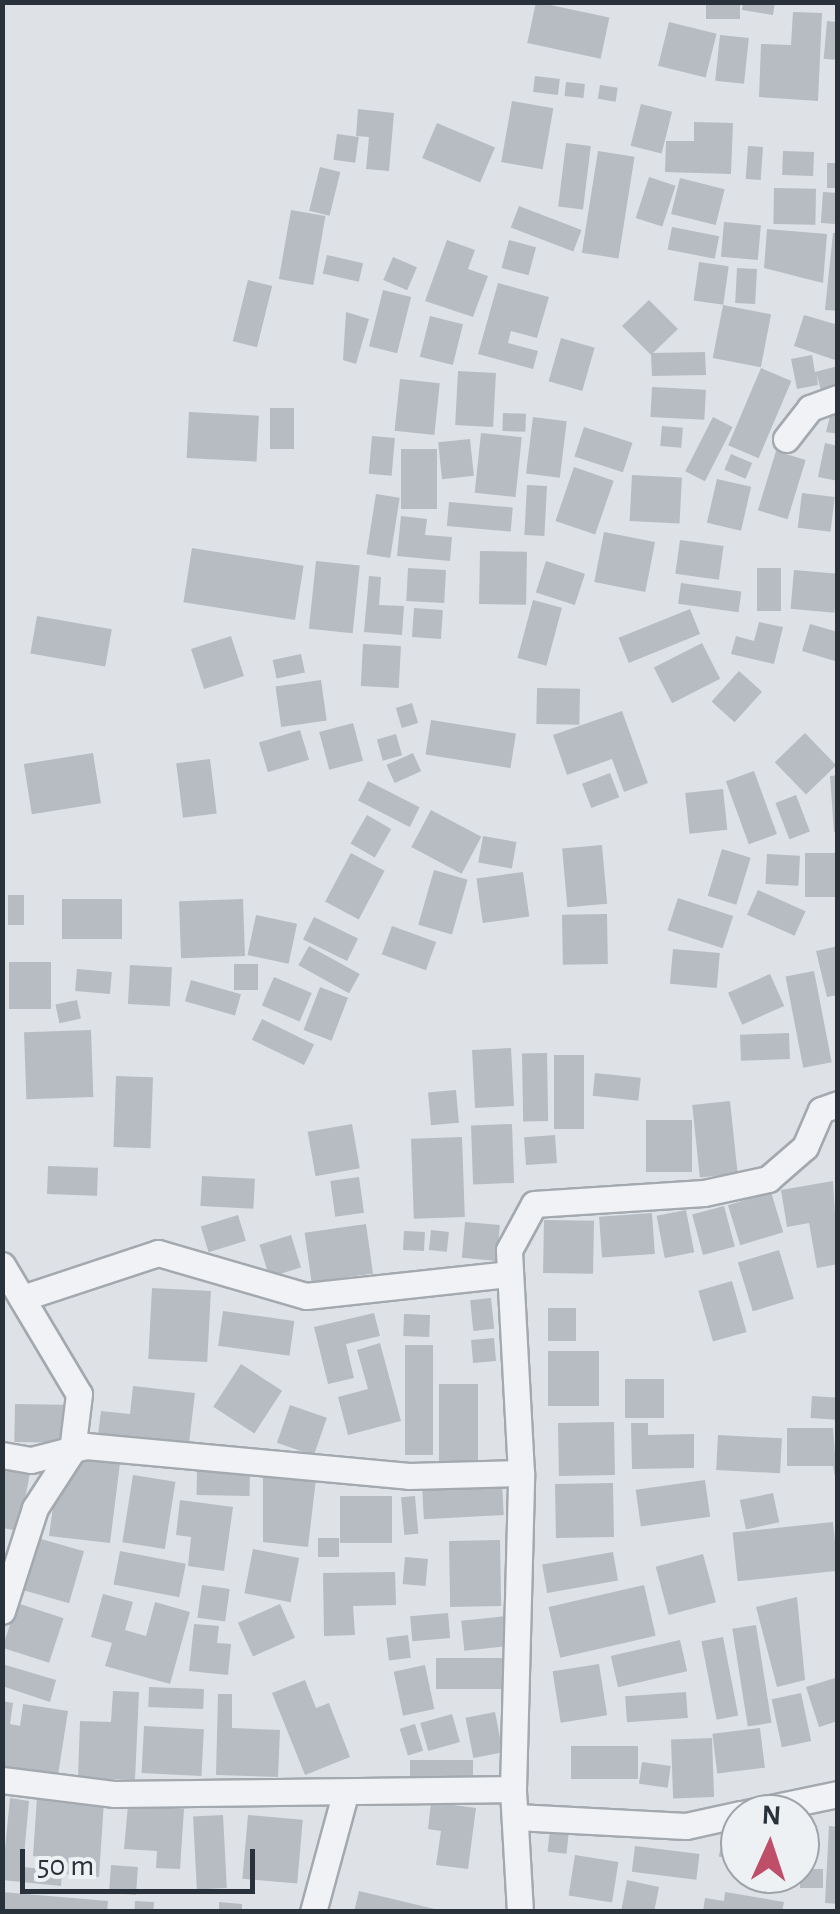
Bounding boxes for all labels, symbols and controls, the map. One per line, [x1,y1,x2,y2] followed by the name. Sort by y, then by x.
[720,1794,820,1894] north arrow
[761,1802,782,1831] text: N
[25,1829,260,1891] scale bar
[37,1851,94,1881] text: 50 m

